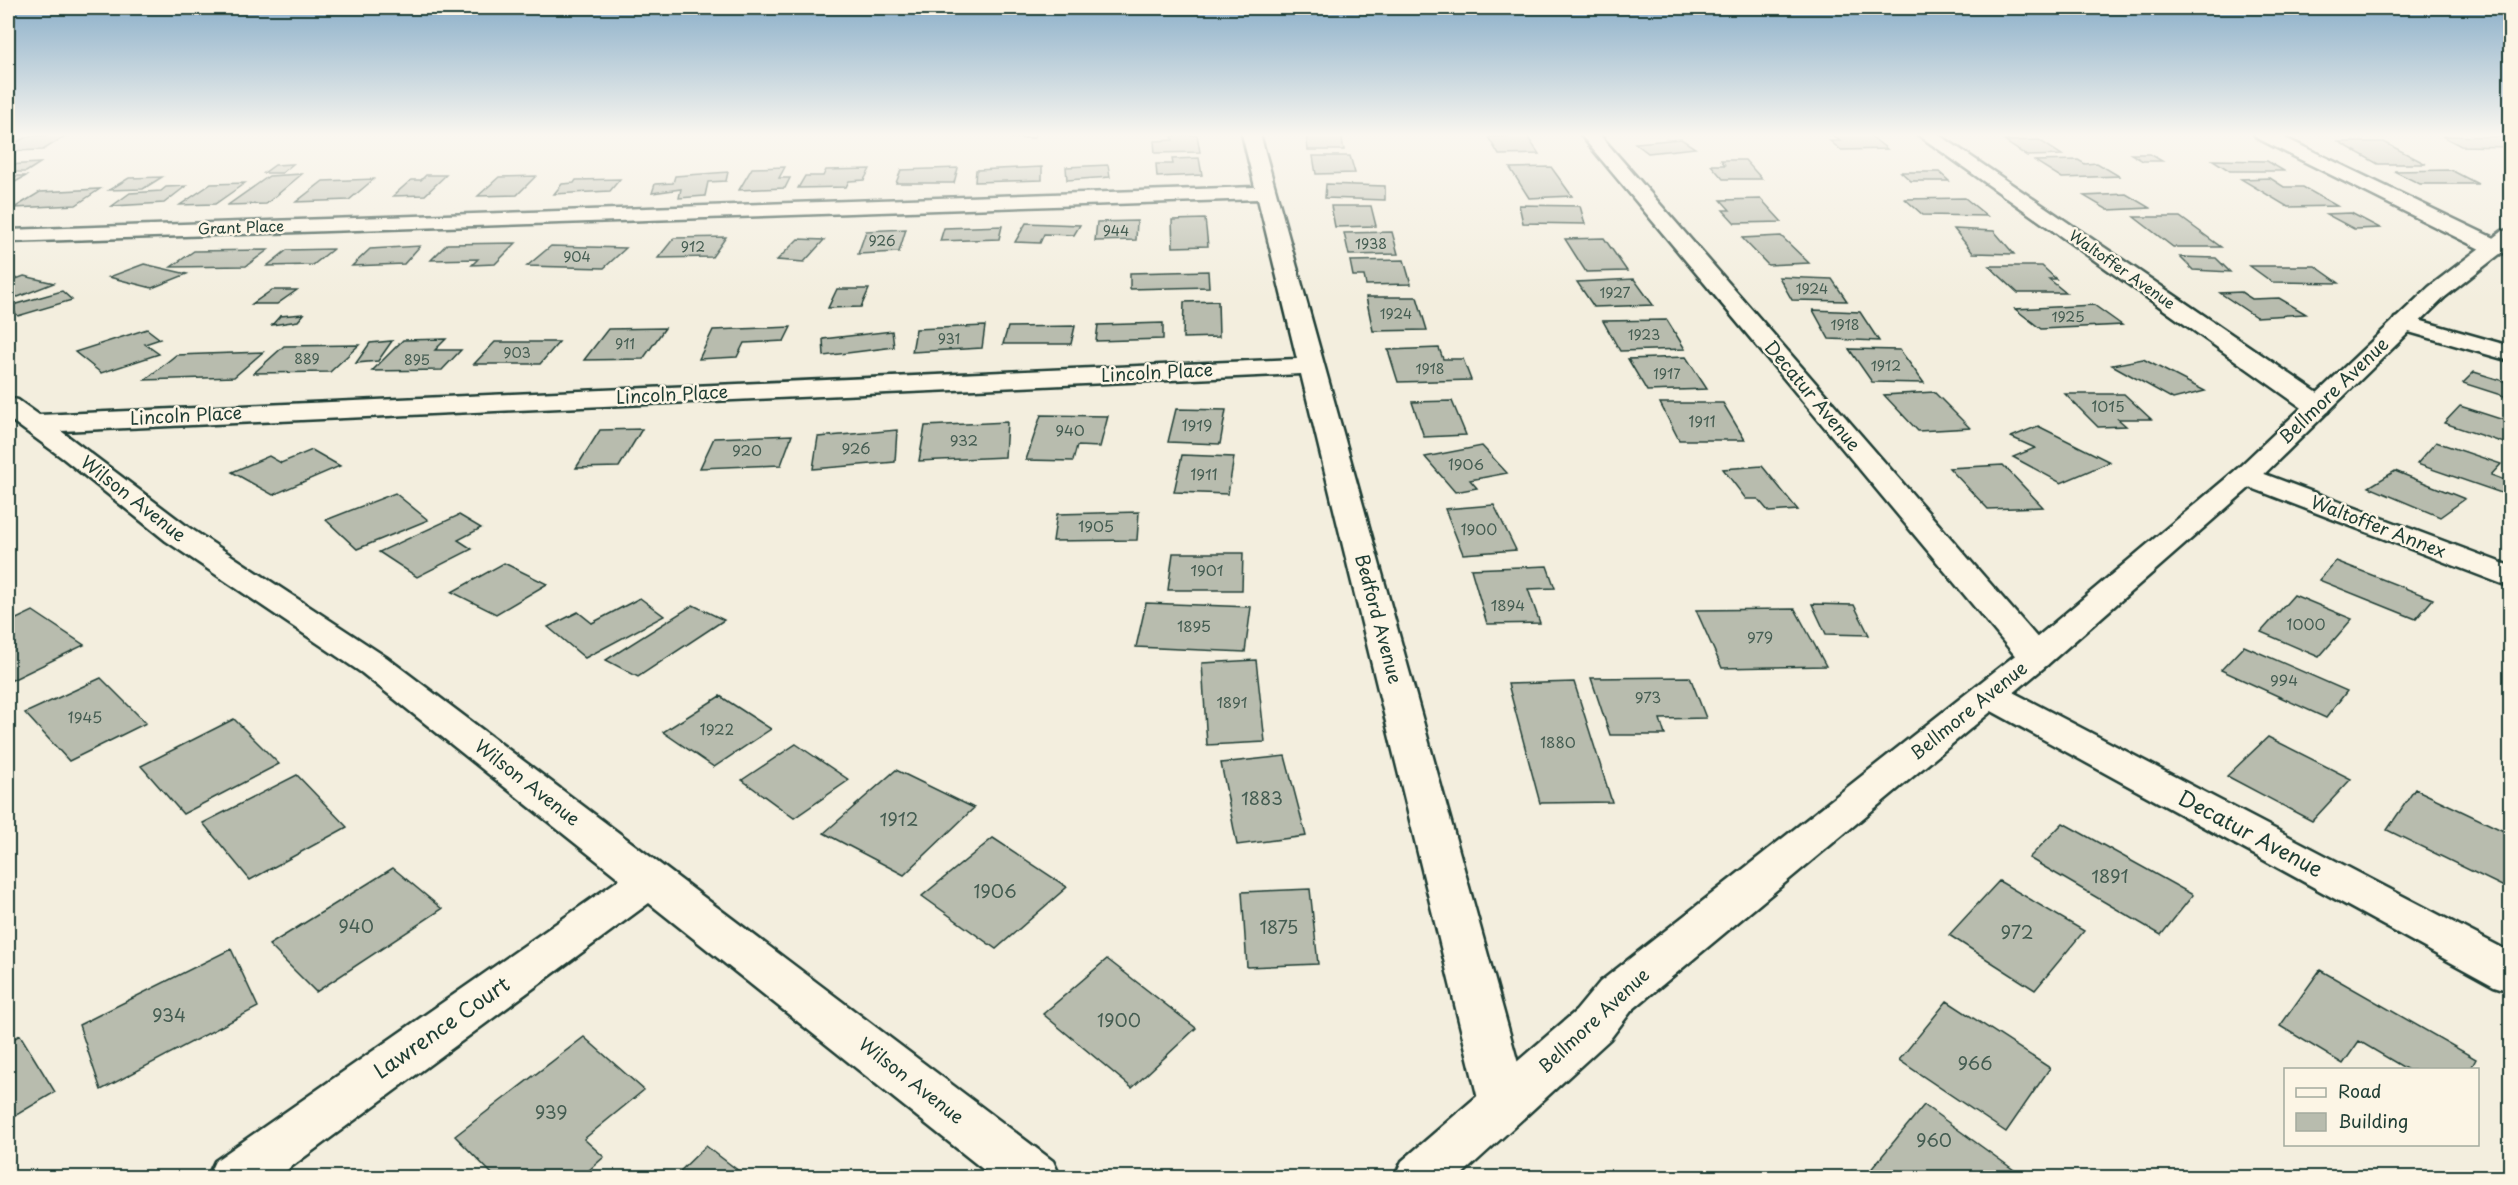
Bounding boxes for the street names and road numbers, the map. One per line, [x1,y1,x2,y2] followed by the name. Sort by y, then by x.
[197,214,285,240] street label: Grant Place
[2065,223,2181,314] street label: Waltoffer Avenue
[2272,330,2394,450] street label: Bellmore Avenue
[1759,334,1868,457] street label: Decatur Avenue
[1100,355,1214,388] street label: Lincoln Place
[615,377,729,410] street label: Lincoln Place
[129,398,243,431] street label: Lincoln Place
[75,448,193,548] street label: Wilson Avenue
[2307,487,2450,564] street label: Waltoffer Annex
[1349,551,1410,687] street label: Bedford Avenue
[1904,654,2033,766] street label: Bellmore Avenue
[469,732,587,832] street label: Wilson Avenue
[2173,780,2329,884] street label: Decatur Avenue
[1531,961,1655,1079] street label: Bellmore Avenue
[366,967,516,1085] street label: Lawrence Court
[853,1030,971,1130] street label: Wilson Avenue

